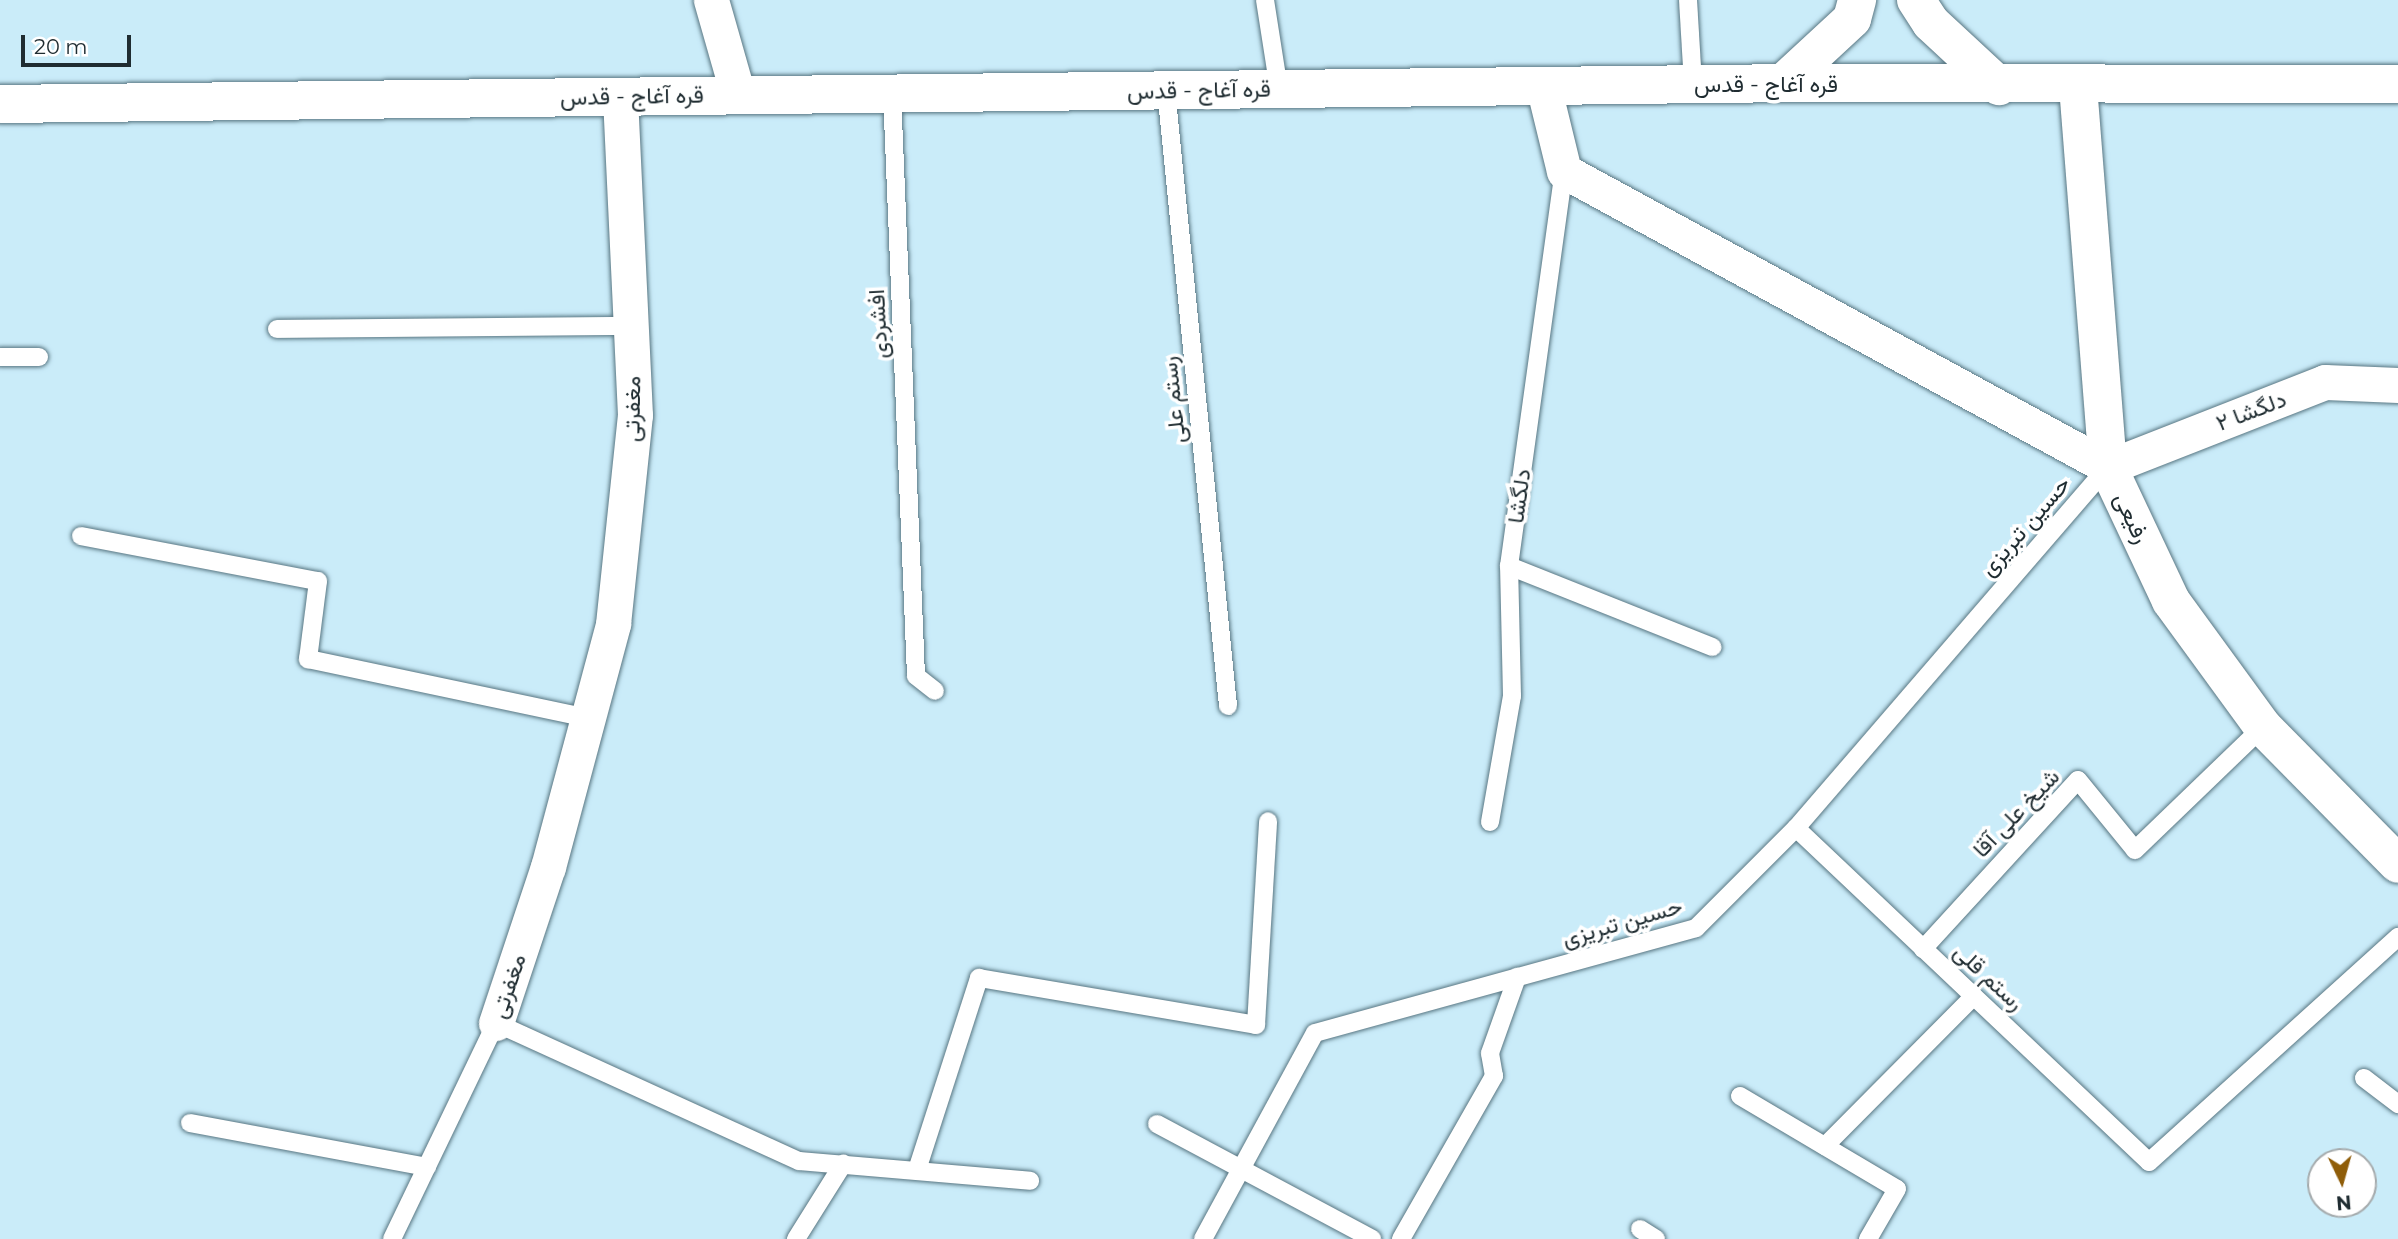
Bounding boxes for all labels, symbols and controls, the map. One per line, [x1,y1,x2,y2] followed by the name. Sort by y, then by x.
[24,21,135,65] scale bar
[34,34,88,59] text: 20 m
[1694,70,1838,98] street label: قره آغاج - قدس
[1127,75,1271,105] street label: قره آغاج - قدس
[560,81,704,111] street label: قره آغاج - قدس
[862,289,894,359] street label: افشردی
[1155,355,1191,445] street label: رستم علی
[618,376,646,442] street label: مغفرتی
[2212,385,2290,437] street label: دلگشا ۲
[1502,467,1536,525] street label: دلگشا
[1974,470,2076,582] street label: حسین تبریزی
[2108,488,2156,548] street label: رفیعی
[1967,763,2065,863] street label: شیخ علی آقا
[1559,892,1685,952] street label: حسین تبریزی
[1948,938,2030,1016] street label: رستم قلی
[484,950,532,1022] street label: مغفرتی
[2307,1148,2377,1218] north arrow
[2335,1190,2352,1215] text: N

